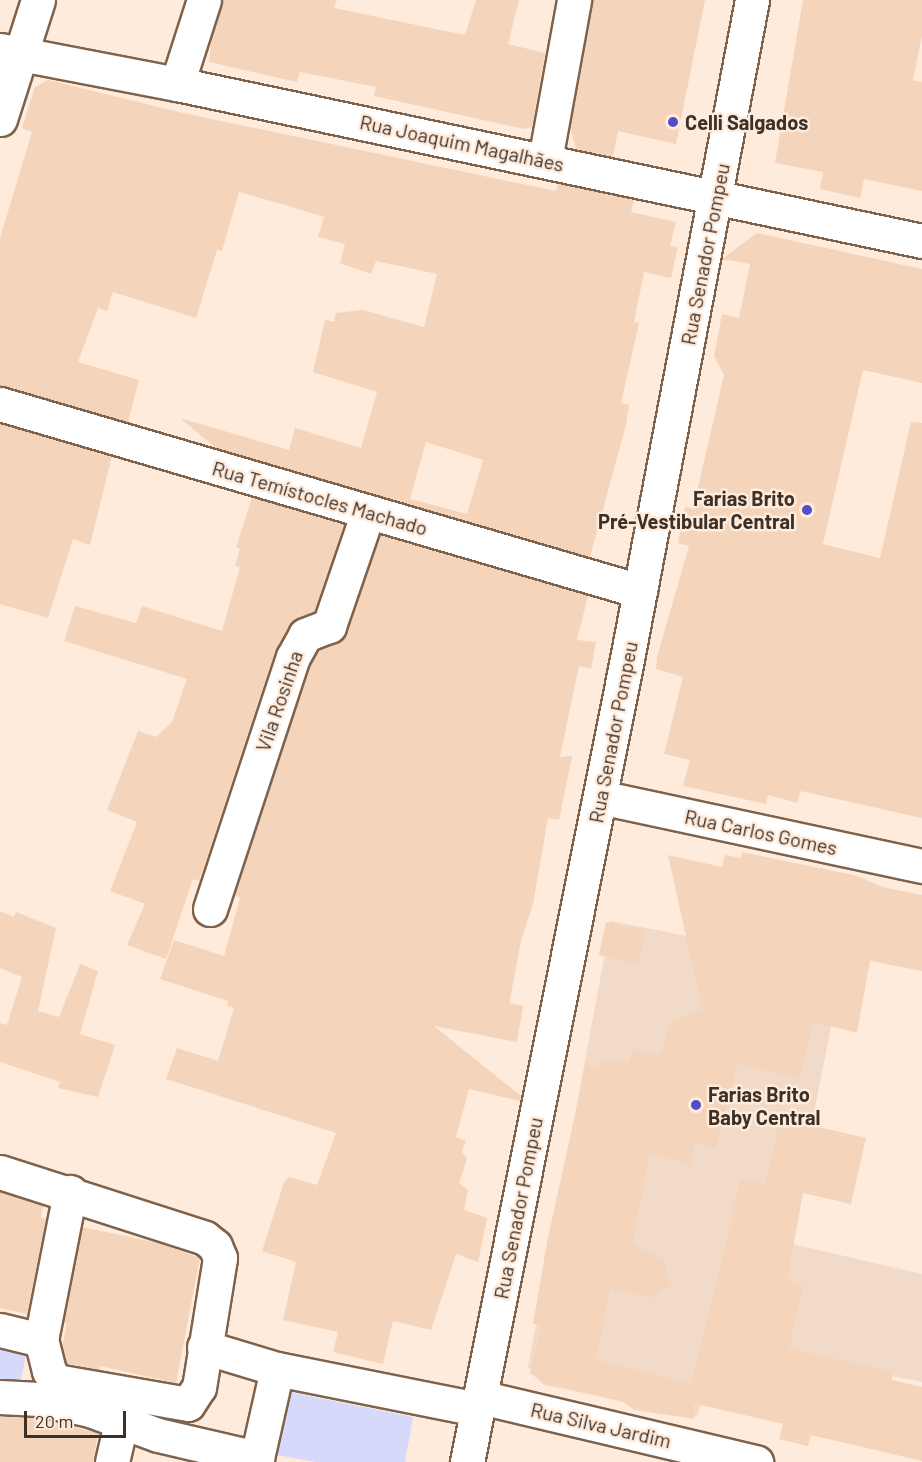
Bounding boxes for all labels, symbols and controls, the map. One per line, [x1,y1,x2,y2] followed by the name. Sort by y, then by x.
[358,110,566,176] street label: Rua Joaquim Magalhães
[685,110,808,134] place label: Celli Salgados
[666,115,680,129] marker: Celli Salgados
[676,161,734,347] street label: Rua Senador Pompeu
[210,456,430,540] street label: Rua Temístocles Machado
[598,486,795,533] place label: Farias Brito Pré-Vestibular Central
[800,503,814,517] marker: Farias Brito Pré-Vestibular Central
[584,639,642,825] street label: Rua Senador Pompeu
[251,647,307,755] street label: Vila Rosinha
[682,804,840,860] street label: Rua Carlos Gomes
[708,1082,820,1129] place label: Farias Brito Baby Central
[689,1098,703,1112] marker: Farias Brito Baby Central
[489,1115,547,1301] street label: Rua Senador Pompeu
[528,1397,674,1453] street label: Rua Silva Jardim
[27,1399,129,1437] scale bar
[35,1410,73,1432] text: 20 m

